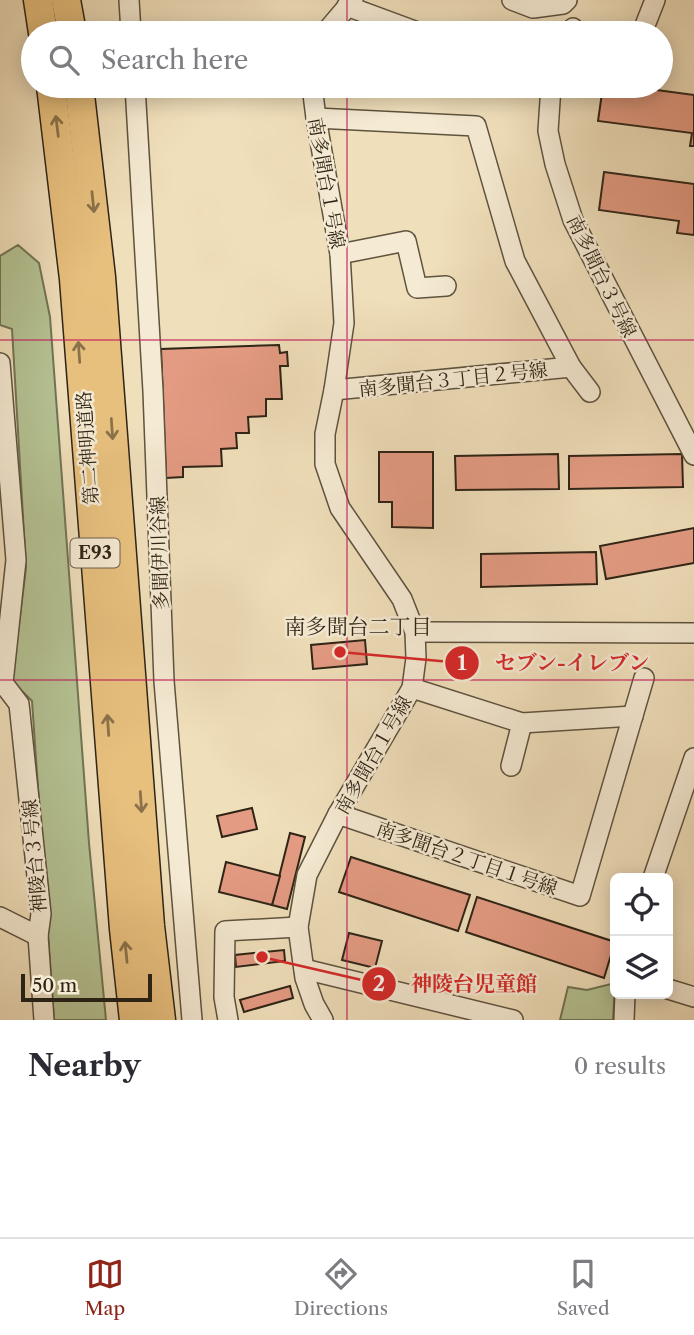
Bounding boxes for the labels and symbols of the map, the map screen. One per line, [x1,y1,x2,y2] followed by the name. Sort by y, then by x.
[50,115,63,138] one-way arrow
[304,116,349,251] street label: 南多聞台１号線
[87,190,100,213] one-way arrow
[562,211,641,341] street label: 南多聞台３号線
[73,341,86,364] one-way arrow
[357,358,549,401] street label: 南多聞台３丁目２号線
[72,390,103,506] street label: 第二神明道路
[106,417,119,440] one-way arrow
[146,496,173,610] street label: 多聞伊川谷線
[70,538,119,568] road number: E93
[285,614,432,639] district label: 南多聞台二丁目
[445,642,664,684] callout: セブン-イレブン
[457,650,467,675] text: 1
[495,650,649,675] text: セブン-イレブン
[330,692,417,819] street label: 南多聞台１号線
[101,715,114,737] one-way arrow
[134,791,147,814] one-way arrow
[18,798,51,914] street label: 神陵台３号線
[373,817,560,900] street label: 南多聞台２丁目１号線
[120,941,133,964] one-way arrow
[362,963,551,1005] callout: 神陵台児童館
[21,971,152,1003] scale bar
[373,971,385,996] text: 2
[411,971,537,996] text: 神陵台児童館

